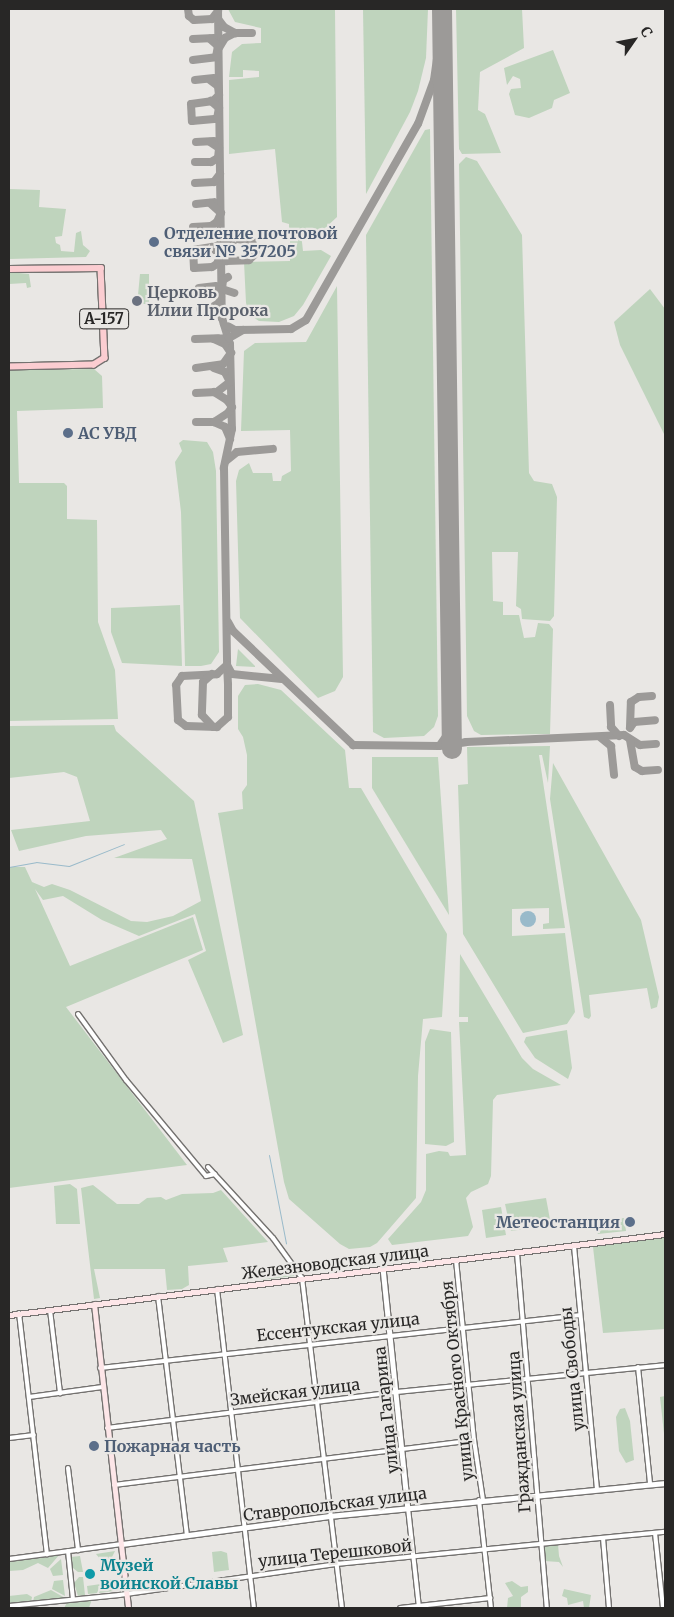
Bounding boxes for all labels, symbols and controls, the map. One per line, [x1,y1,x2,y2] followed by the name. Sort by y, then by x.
[609,15,659,65] north arrow
[636,23,657,41] text: С
[164,223,338,261] place label: Отделение почтовой связи № 357205
[148,236,160,248] marker: Отделение почтовой связи № 357205
[147,282,268,320] place label: Церковь Илии Пророка
[131,295,143,307] marker: Церковь Илии Пророка
[79,306,129,332] road number: А-157
[78,423,137,443] place label: АС УВД
[62,427,74,439] marker: АС УВД
[496,1212,620,1232] place label: Метеостанция
[624,1216,636,1228] marker: Метеостанция
[240,1241,430,1283] street label: Железноводская улица
[437,1280,477,1482] street label: улица Красного Октября
[556,1306,588,1432] street label: улица Свободы
[256,1309,420,1345] street label: Ессентукская улица
[370,1345,402,1475] street label: улица Гагарина
[504,1351,534,1513] street label: Гражданская улица
[229,1375,361,1409] street label: Змейская улица
[104,1436,241,1456] place label: Пожарная часть
[88,1440,100,1452] marker: Пожарная часть
[242,1483,428,1525] street label: Ставропольская улица
[257,1535,413,1571] street label: улица Терешковой
[100,1555,238,1593] place label: Музей воинской Славы
[84,1568,96,1580] marker: Музей воинской Славы

